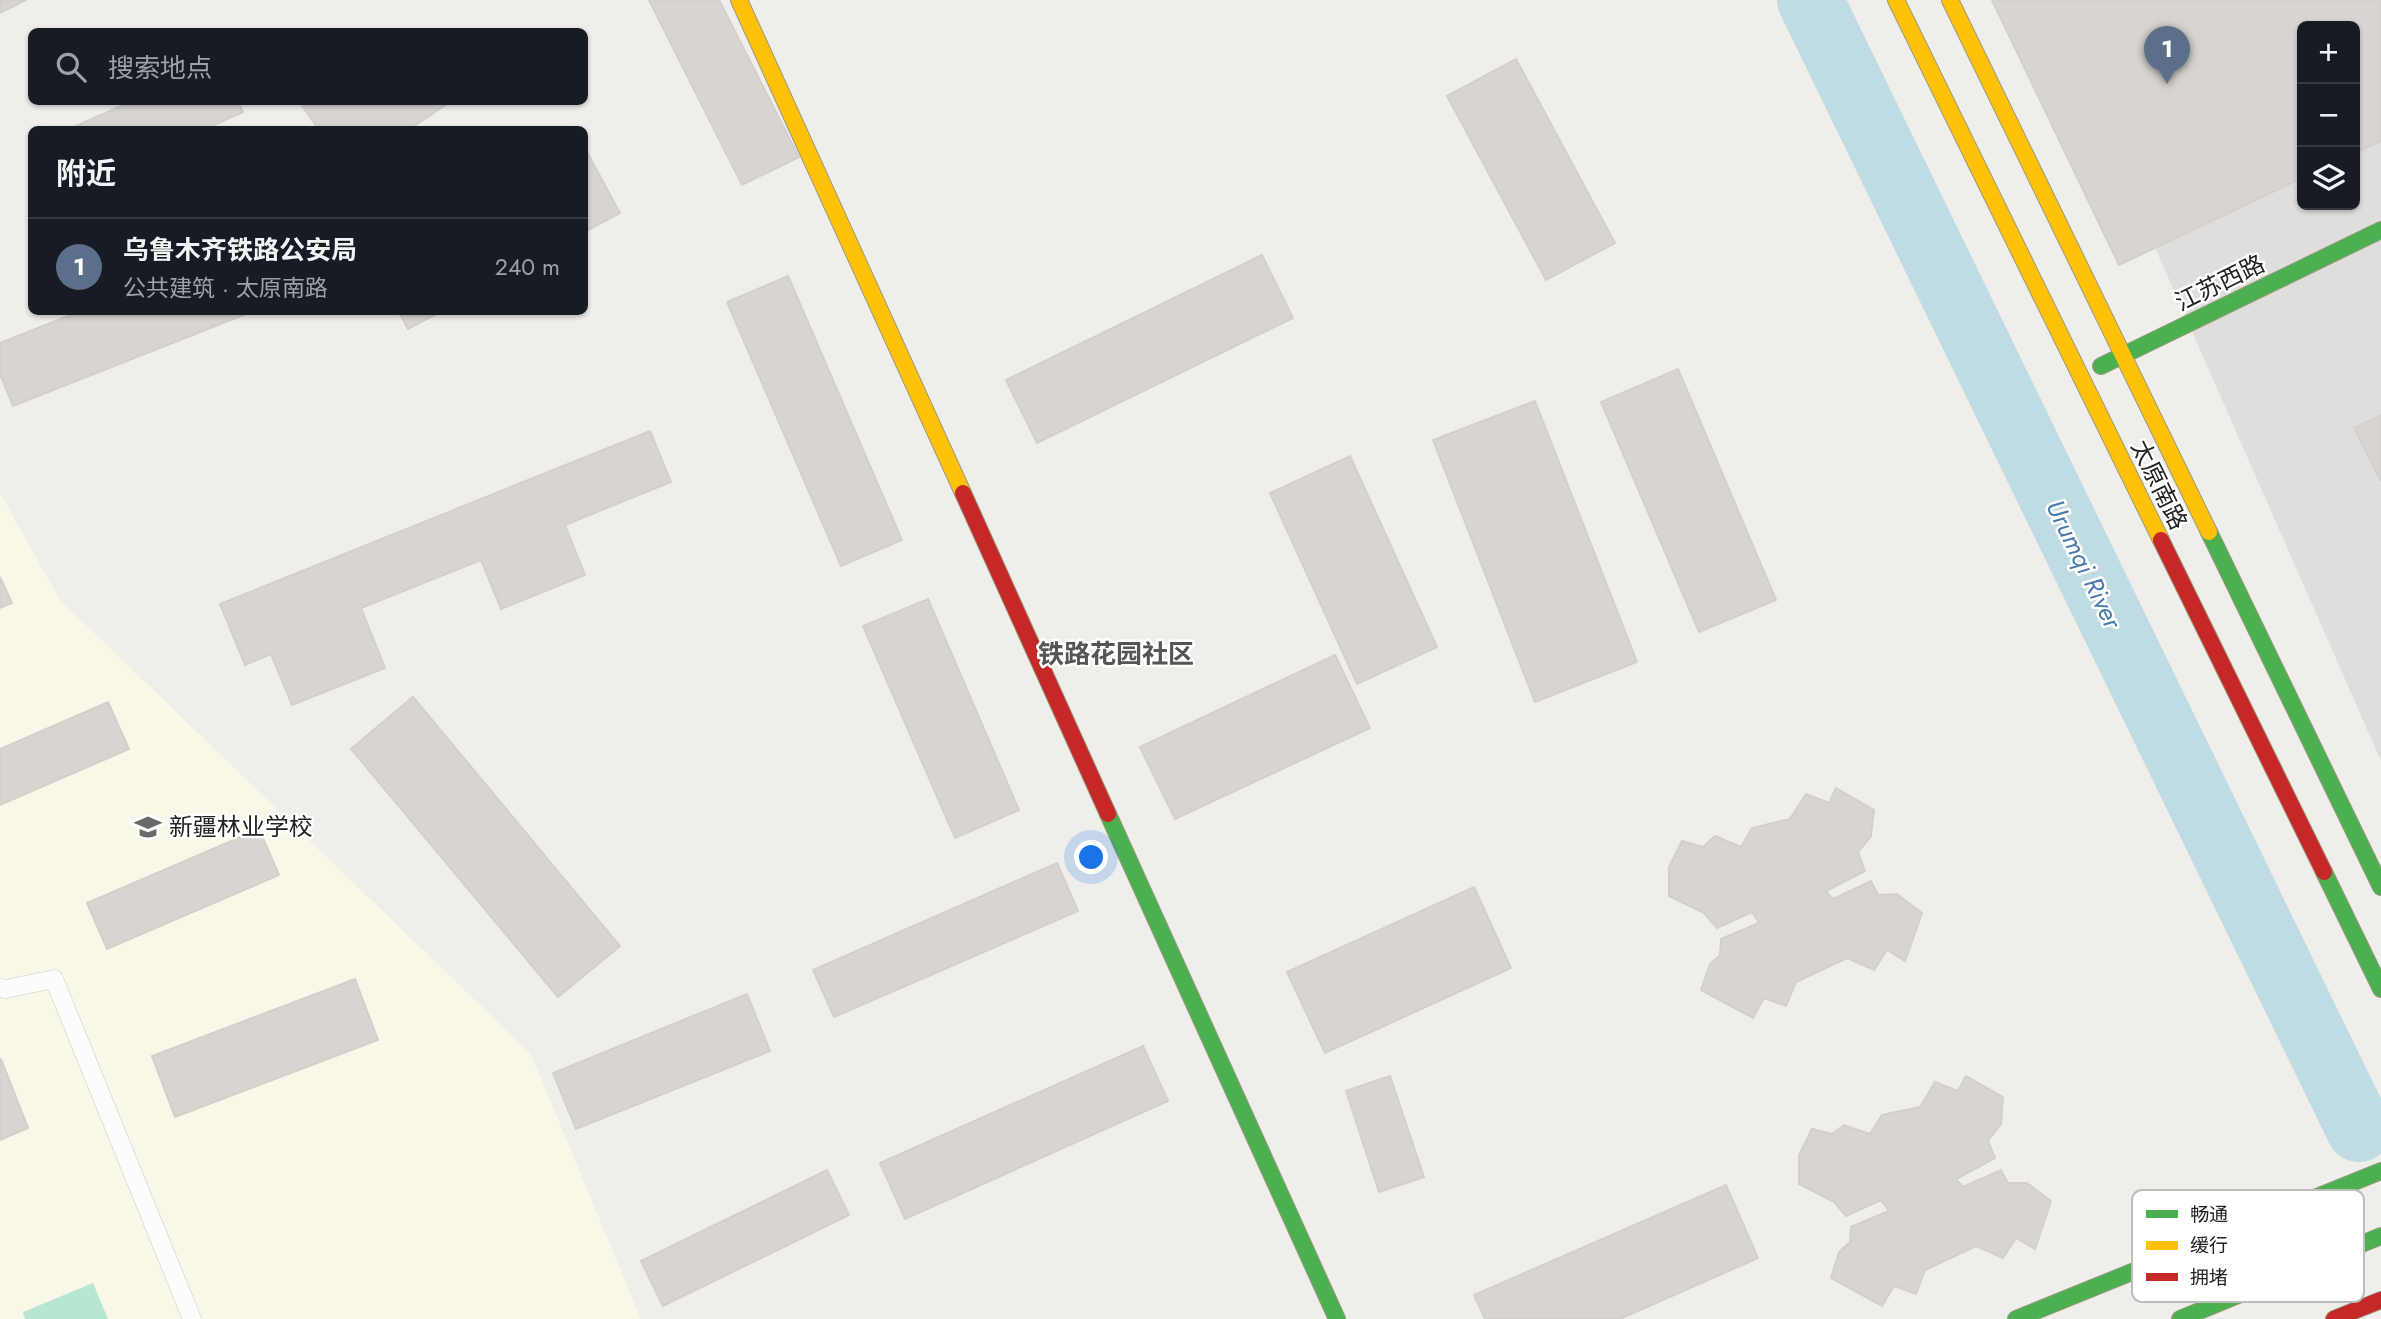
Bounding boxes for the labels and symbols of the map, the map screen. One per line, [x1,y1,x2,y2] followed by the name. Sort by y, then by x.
[2144,26,2190,84] pin: 1
[2169,246,2271,319] street label: 江苏西路
[2123,434,2196,536] street label: 太原南路
[2036,493,2132,636] water label: Urumqi River
[1038,635,1194,673] district label: 铁路花园社区
[169,809,313,844] place label: 新疆林业学校
[133,812,163,842] school or university icon: 新疆林业学校
[1074,840,1108,874] your location
[2132,1190,2364,1302] legend
[2190,1201,2228,1228] text: 畅通
[2190,1232,2228,1259] text: 缓行
[2190,1264,2228,1291] text: 拥堵

